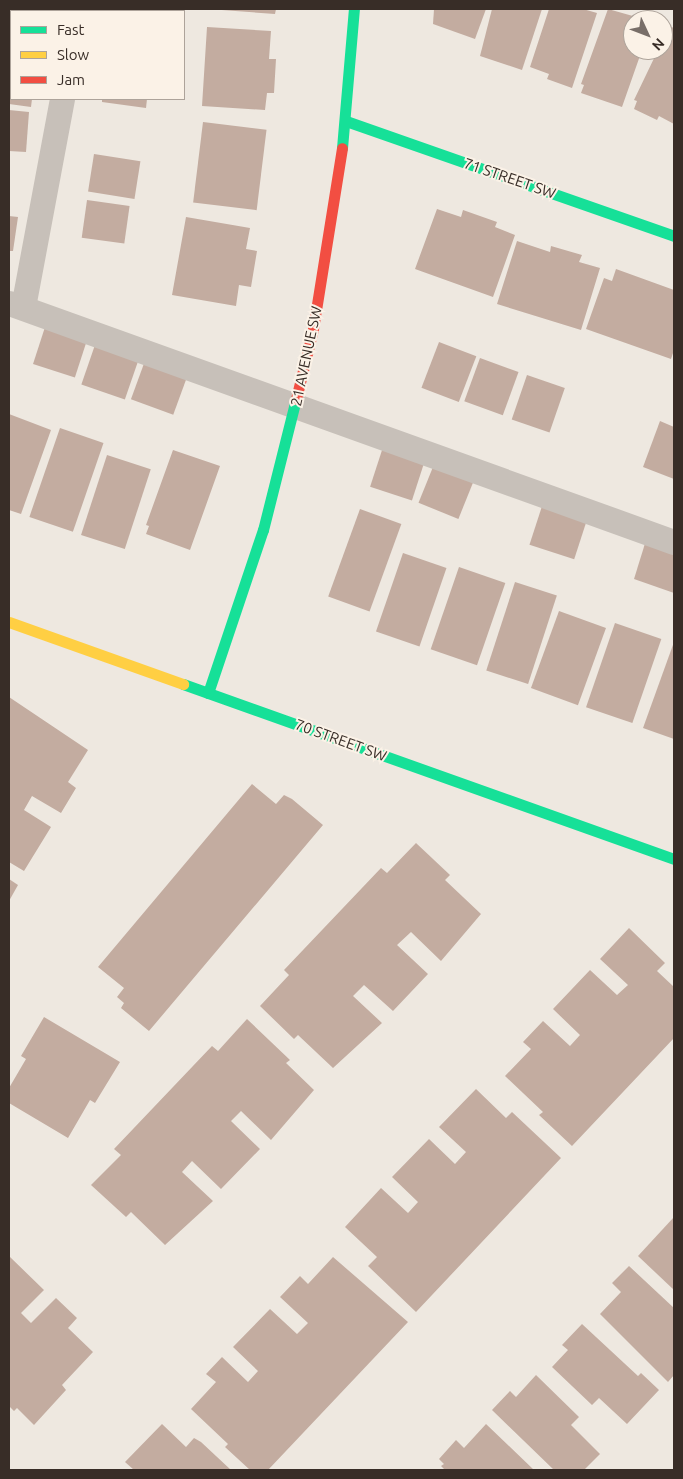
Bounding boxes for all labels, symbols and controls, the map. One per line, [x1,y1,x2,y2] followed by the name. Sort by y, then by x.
[10,10,185,100] legend
[623,10,673,60] north arrow
[57,21,84,38] text: Fast
[649,35,668,54] text: N
[57,46,89,63] text: Slow
[57,71,85,88] text: Jam
[462,154,558,202] street label: 71 STREET SW
[287,304,325,408] street label: 21 AVENUE SW
[293,715,389,765] street label: 70 STREET SW

